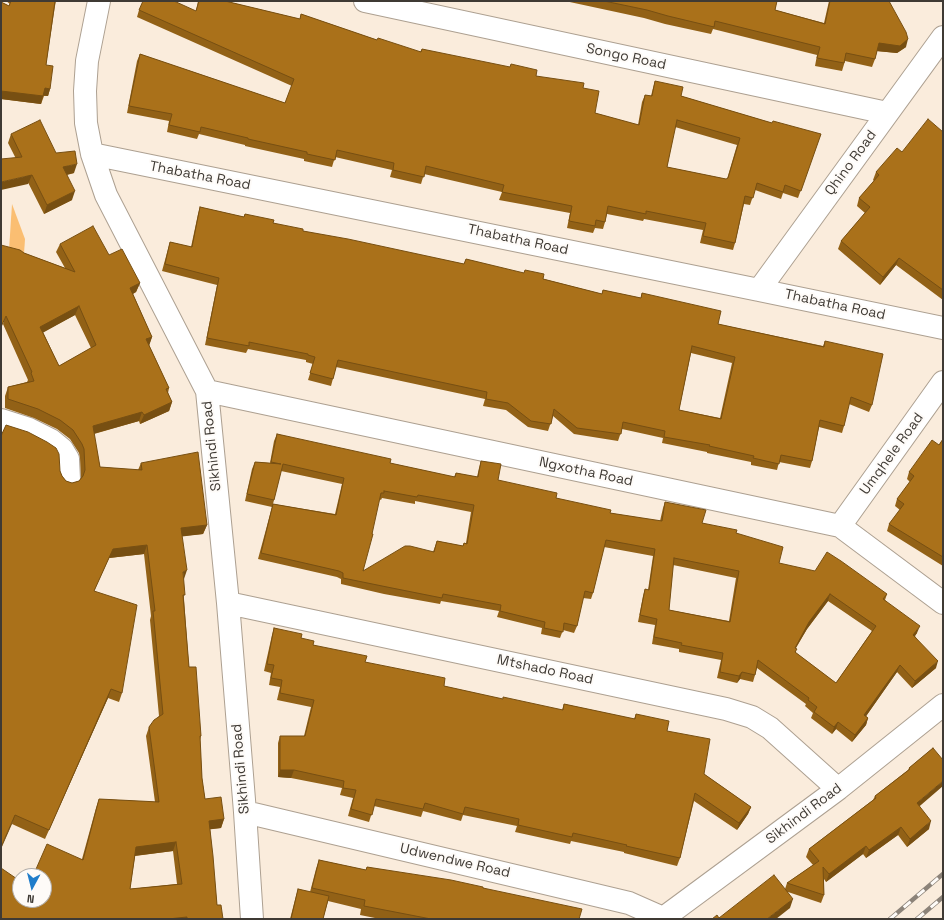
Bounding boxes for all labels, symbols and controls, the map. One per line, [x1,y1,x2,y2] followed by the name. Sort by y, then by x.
[584,40,668,74] street label: Songo Road
[822,127,880,199] street label: Qhino Road
[148,158,252,194] street label: Thabatha Road
[466,221,570,259] street label: Thabatha Road
[783,286,887,324] street label: Thabatha Road
[199,400,225,492] street label: Sikhindi Road
[857,410,927,498] street label: Umqhele Road
[538,454,634,490] street label: Ngxotha Road
[495,652,595,688] street label: Mtshado Road
[229,723,253,815] street label: Sikhindi Road
[763,780,845,848] street label: Sikhindi Road
[398,840,512,882] street label: Udwendwe Road
[12,868,52,908] north arrow
[26,892,35,906] text: N

